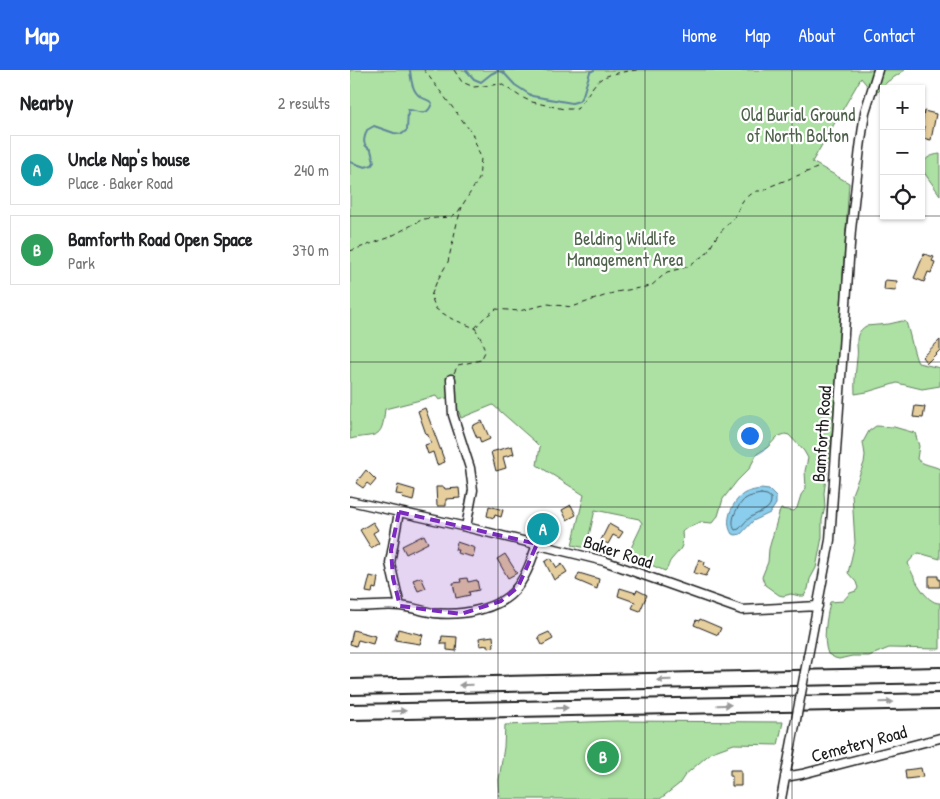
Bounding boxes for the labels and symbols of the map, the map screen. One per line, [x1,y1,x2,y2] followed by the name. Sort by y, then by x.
[741,102,855,148] park label: Old Burial Ground of North Bolton
[567,226,683,272] park label: Belding Wildlife Management Area
[806,385,837,483] street label: Bamforth Road
[737,423,763,449] your location
[527,510,559,548] pin: A
[580,529,656,574] street label: Baker Road
[656,676,672,684] one-way arrow
[458,681,474,689] one-way arrow
[878,698,894,706] one-way arrow
[716,701,732,709] one-way arrow
[553,704,569,712] one-way arrow
[391,707,407,715] one-way arrow
[808,719,909,768] street label: Cemetery Road
[587,738,619,776] pin: B

